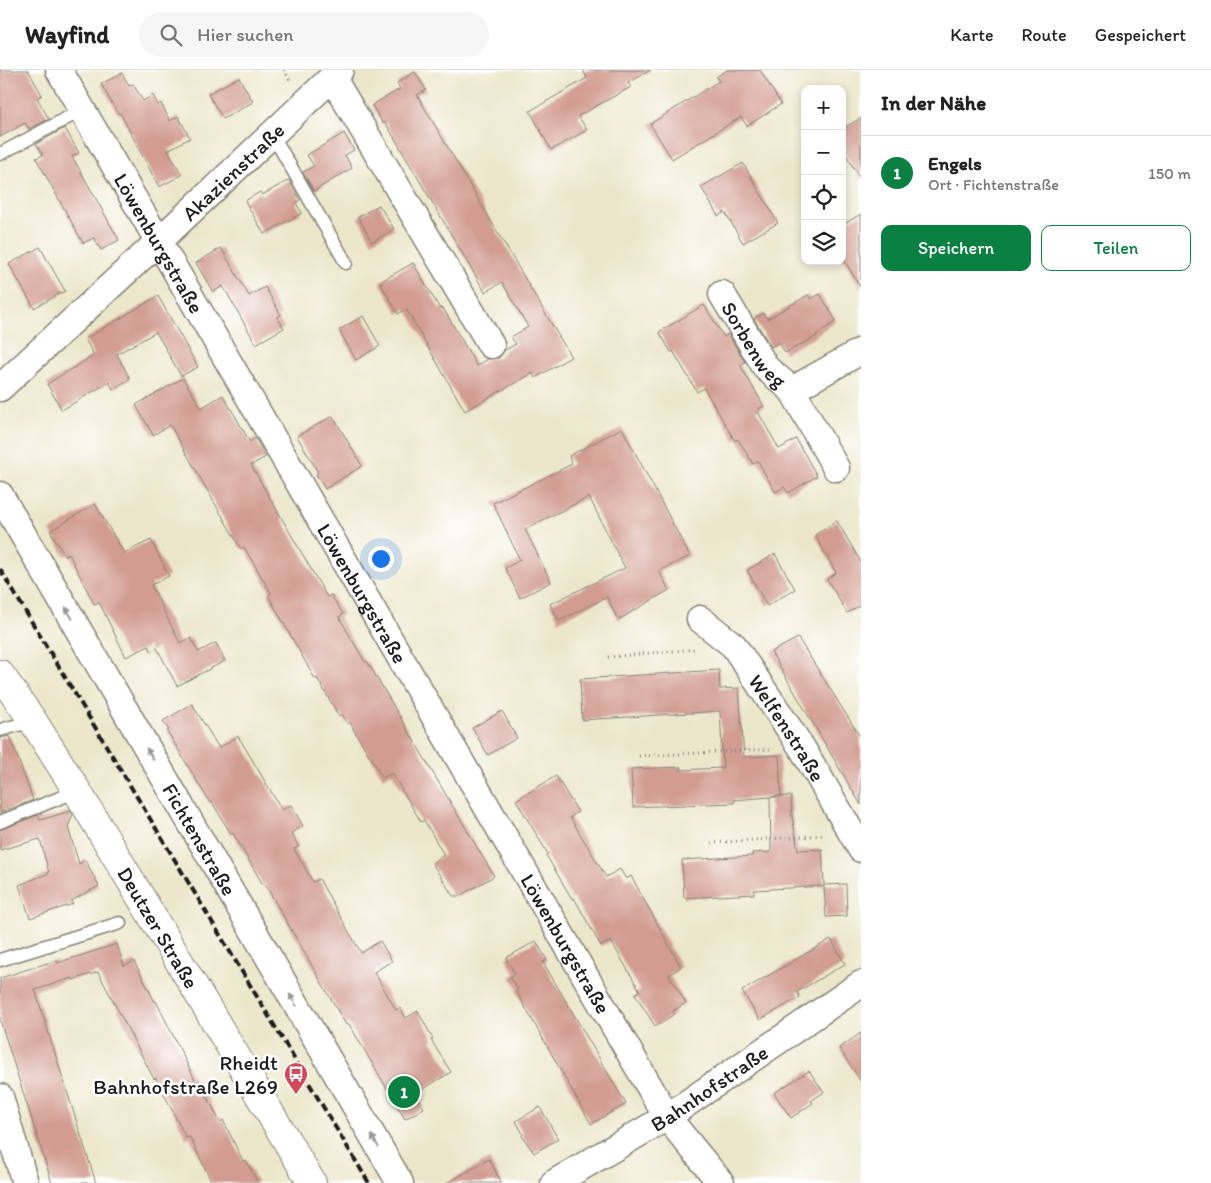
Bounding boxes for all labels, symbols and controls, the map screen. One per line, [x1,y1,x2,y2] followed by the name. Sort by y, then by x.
[139,12,489,57] search box
[25,20,109,49] text: Wayfind
[157,21,185,49] icon: search
[197,23,294,46] text: Hier suchen
[950,24,993,46] text: Karte
[1021,24,1067,46] text: Route
[1095,24,1186,46] text: Gespeichert
[801,85,846,265] map controls
[801,85,846,130] button: +
[881,90,986,115] text: In der Nähe
[176,117,289,226] street label: Akazienstraße
[801,130,846,175] button: −
[928,152,982,175] text: Engels
[893,164,901,183] text: 1
[1148,164,1191,183] text: 150 m
[109,169,210,317] street label: Löwenburgstraße
[801,175,846,220] button: locate
[928,175,1059,194] text: Ort · Fichtenstraße
[801,220,846,265] button: layers
[881,225,1031,271] button: Speichern
[1041,225,1191,271] button: Teilen
[717,297,792,393] street label: Sorbenweg
[312,519,413,668] street label: Löwenburgstraße
[368,546,394,572] your location
[64,607,73,620] one-way arrow
[744,669,831,786] street label: Welfenstraße
[146,747,155,761] one-way arrow
[158,778,243,900] street label: Fichtenstraße
[113,862,205,993] street label: Deutzer Straße
[516,869,617,1018] street label: Löwenburgstraße
[289,994,298,1007] one-way arrow
[646,1039,772,1136] street label: Bahnhofstraße
[93,1050,278,1099] place label: Rheidt Bahnhofstraße L269
[283,1061,309,1095] bus stop icon: Rheidt Bahnhofstraße L269
[388,1073,420,1111] pin: 1
[371,1134,380,1147] one-way arrow

